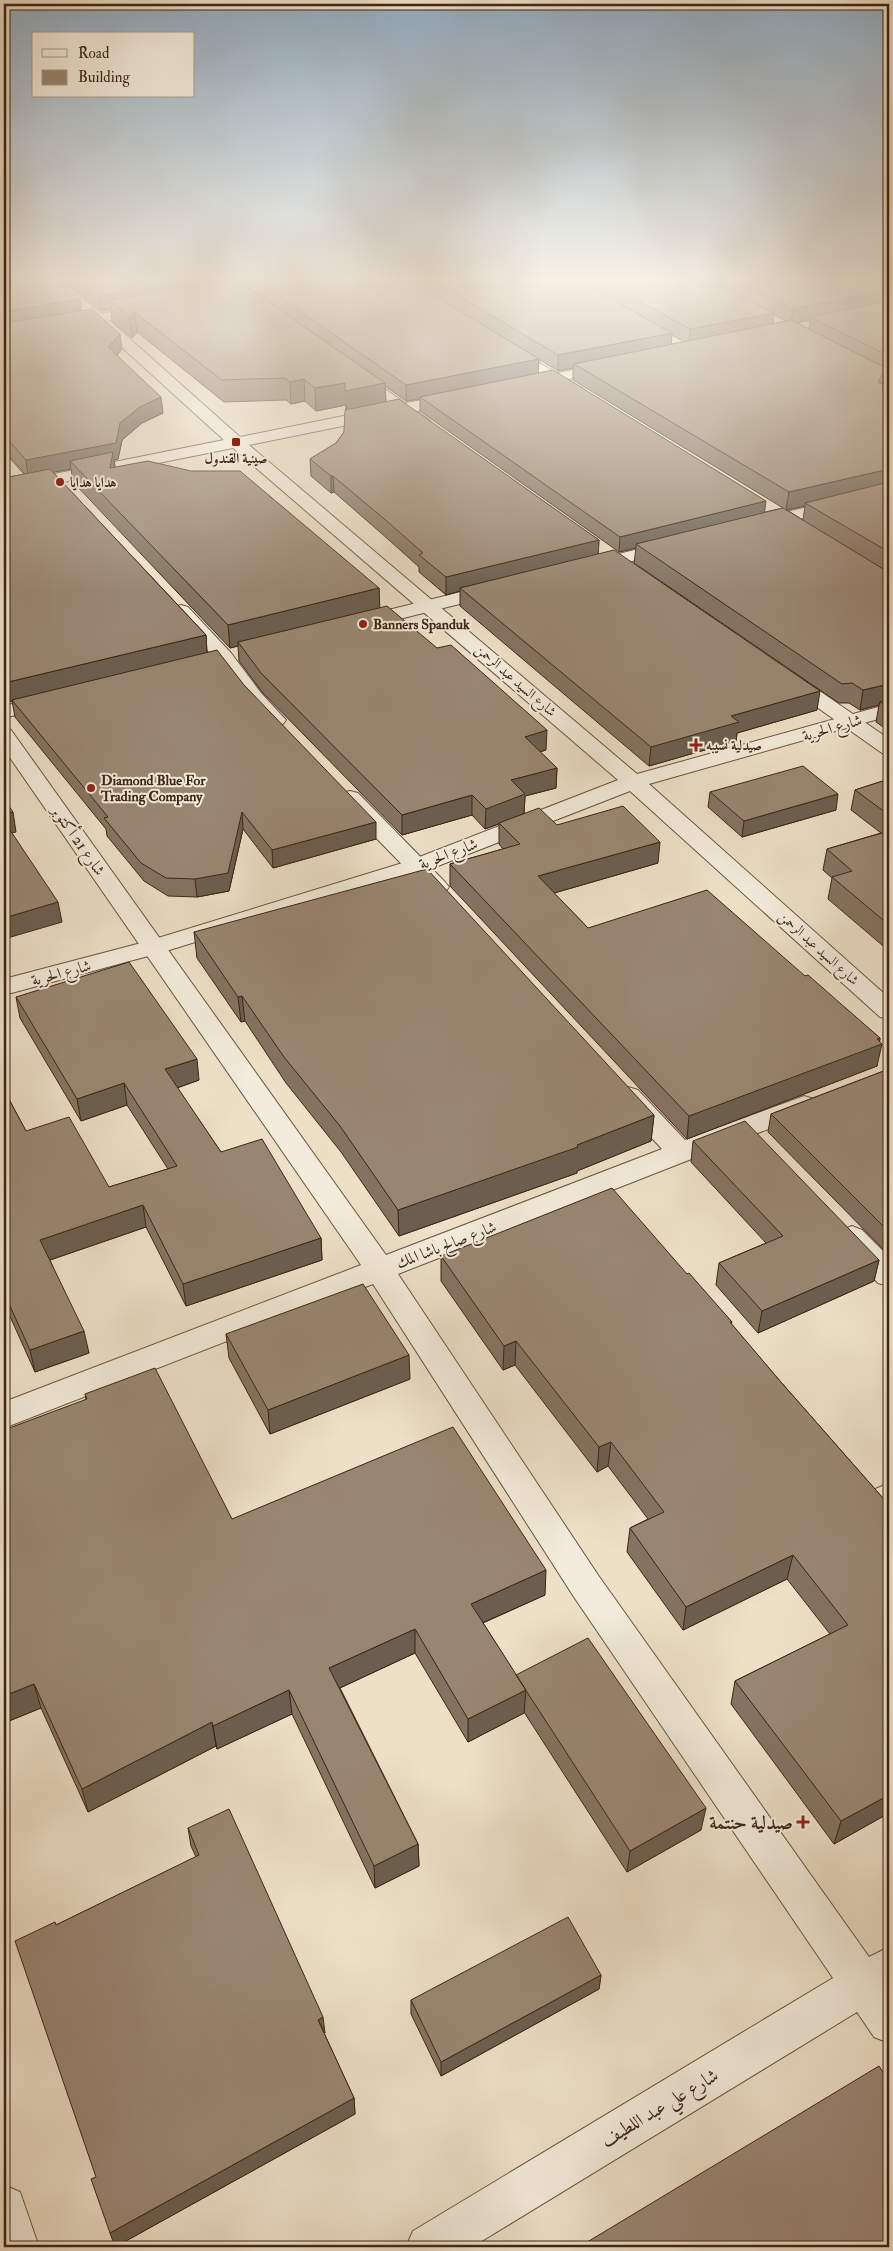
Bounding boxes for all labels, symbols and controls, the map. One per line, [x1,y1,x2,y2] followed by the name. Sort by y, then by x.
[32,32,195,98] legend
[78,44,110,63] text: Road
[78,68,130,87] text: Building
[230,436,242,448] marker: صينية القندول
[204,450,268,467] place label: صينية القندول
[70,474,117,491] place label: هدايا هدايا
[54,476,66,488] marker: هدايا هدايا
[373,616,470,634] place label: Banners Spanduk
[357,618,369,630] marker: Banners Spanduk
[470,640,560,723] street label: شارع السيد عبد الرحمن
[800,710,865,749] street label: شارع الحرية
[706,737,762,754] place label: صيدلية نسيبه
[690,739,702,751] marker: صيدلية نسيبه
[100,772,206,806] place label: Diamond Blue For Trading Company
[85,782,97,794] marker: Diamond Blue For Trading Company
[43,799,111,881] street label: شارع 21 أكتوبر
[416,834,482,877] street label: شارع الحرية
[773,908,862,991] street label: شارع السيد عبد الرحمن
[29,955,94,993] street label: شارع الحرية
[393,1217,500,1276] street label: شارع صالح باشا المك
[709,1811,793,1835] place label: صيدلية حنتمة
[797,1816,809,1828] marker: صيدلية حنتمة
[596,2063,726,2158] street label: شارع علي عبد اللطيف

